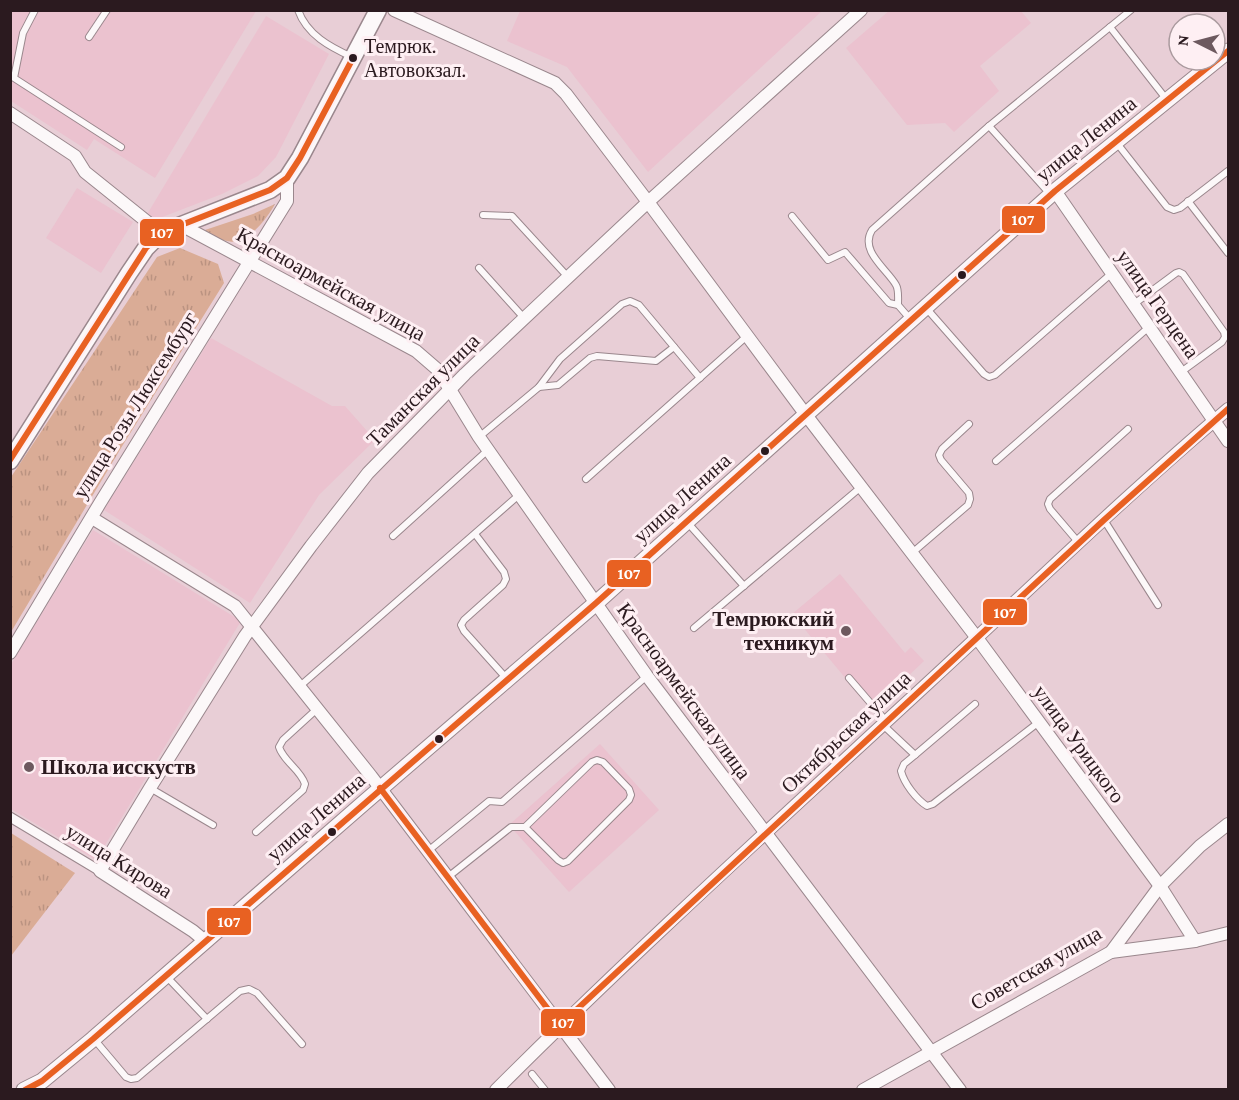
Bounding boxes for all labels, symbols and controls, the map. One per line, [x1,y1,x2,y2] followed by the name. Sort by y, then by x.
[1167,12,1227,72] north arrow
[1174,34,1192,47] text: N
[364,35,466,81] place label: Темрюк. Автовокзал.
[347,52,359,64] marker: Темрюк. Автовокзал.
[1031,91,1142,187] street label: улица Ленина
[1001,205,1046,234] line badge: 107
[1011,211,1035,228] text: 107
[139,218,185,247] line badge: 107
[232,222,430,346] street label: Красноармейская улица
[150,224,174,241] text: 107
[1112,245,1205,364] street label: улица Герцена
[956,269,968,281] unlabelled marker
[68,307,202,503] street label: улица Розы Люксембург
[362,328,485,451] street label: Таманская улица
[759,445,771,457] unlabelled marker
[629,448,736,548] street label: улица Ленина
[606,559,652,588] line badge: 107
[617,565,641,582] text: 107
[612,598,756,784] street label: Красноармейская улица
[982,598,1028,626] line badge: 107
[993,604,1017,621] text: 107
[712,607,834,655] place label: Темрюкский техникум
[839,624,853,638] marker: Темрюкский техникум
[776,665,916,798] street label: Октябрьская улица
[1028,680,1130,808] street label: улица Урицкого
[433,733,445,745] unlabelled marker
[41,755,196,779] place label: Школа исскуств
[22,760,36,774] marker: Школа исскуств
[262,767,371,866] street label: улица Ленина
[61,819,177,904] street label: улица Кирова
[326,826,338,838] unlabelled marker
[206,907,252,936] line badge: 107
[217,913,241,930] text: 107
[966,921,1106,1015] street label: Советская улица
[540,1008,586,1037] line badge: 107
[551,1014,575,1031] text: 107

